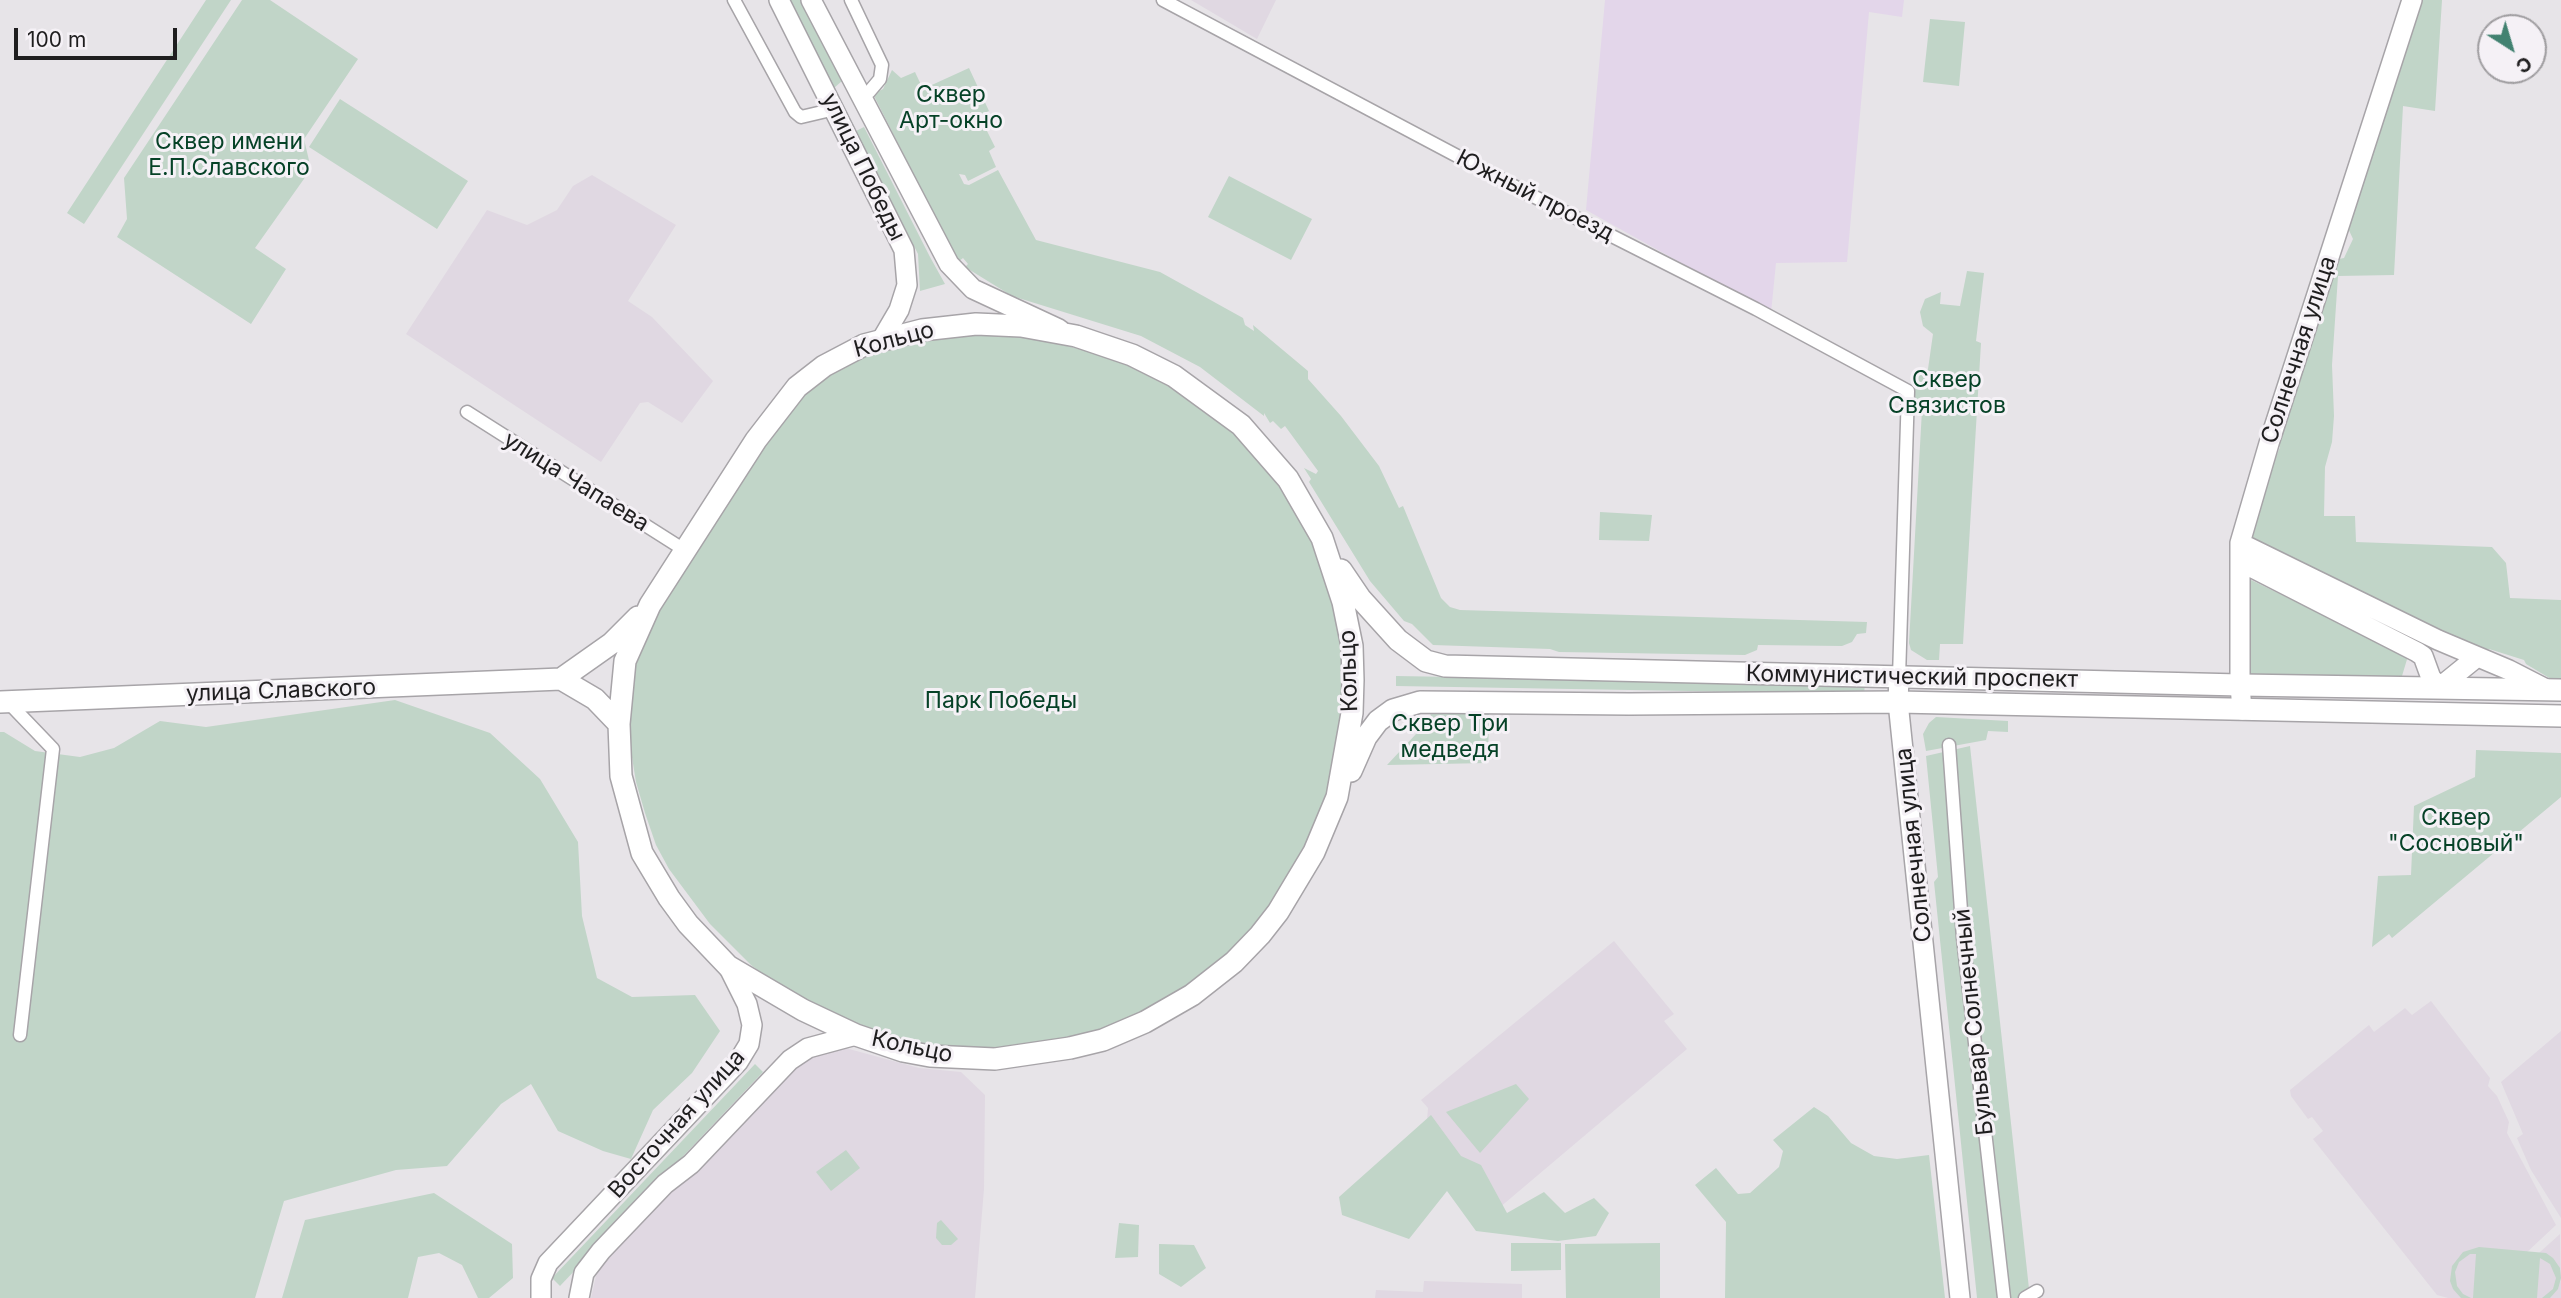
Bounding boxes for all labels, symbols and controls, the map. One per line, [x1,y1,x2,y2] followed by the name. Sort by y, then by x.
[18,14,180,58] scale bar
[2477,14,2547,84] north arrow
[27,27,86,52] text: 100 m
[2511,51,2536,78] text: С
[899,81,1003,135] park label: Сквер Арт-окно
[815,89,911,245] street label: улица Победы
[148,128,310,182] park label: Сквер имени Е.П.Славского
[1452,144,1618,248] street label: Южный проезд
[2256,253,2342,447] street label: Солнечная улица
[851,316,937,364] street label: Кольцо
[1888,366,2006,420] park label: Сквер Связистов
[498,426,654,538] street label: улица Чапаева
[1334,630,1364,712] street label: Кольцо
[1746,660,2078,694] street label: Коммунистический проспект
[186,674,376,708] street label: улица Славского
[925,687,1077,715] park label: Парк Победы
[1391,710,1509,764] park label: Сквер Три медведя
[1890,746,1938,944] street label: Солнечная улица
[2388,804,2524,858] park label: Сквер "Сосновый"
[1948,907,2000,1137] street label: Бульвар Солнечный
[869,1025,955,1069] street label: Кольцо
[603,1044,751,1204] street label: Восточная улица

